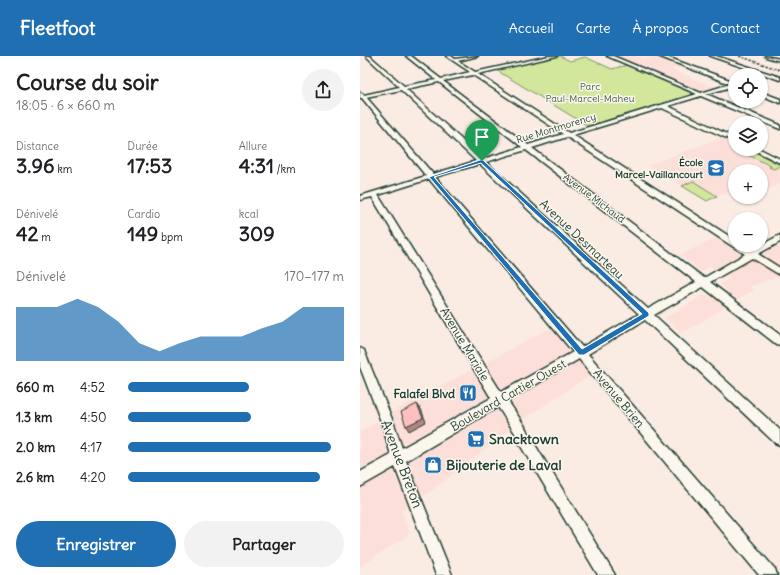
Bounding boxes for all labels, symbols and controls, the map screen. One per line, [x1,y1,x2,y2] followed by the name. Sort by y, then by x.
[20,16,96,40] text: Fleetfoot
[509,19,554,37] text: Accueil
[576,19,611,37] text: Carte
[633,19,689,37] text: À propos
[711,19,760,37] text: Contact
[16,68,159,96] text: Course du soir
[728,68,768,252] map controls
[728,68,768,108] button: locate
[302,69,344,111] button: share
[545,80,635,105] park label: Parc Paul-Marcel-Maheu
[16,97,115,114] text: 18:05 · 6 × 660 m
[515,110,597,146] street label: Rue Montmorency
[728,116,768,156] button: layers
[465,120,499,161] pin
[471,126,493,148] icon: arrive
[16,139,59,153] text: Distance
[127,139,158,153] text: Durée
[239,139,267,153] text: Allure
[16,153,55,178] text: 3.96
[127,153,172,178] text: 17:53
[239,153,274,178] text: 4:31
[615,156,704,181] place label: École Marcel-Vaillancourt
[706,158,726,178] school or university icon: École Marcel-Vaillancourt
[55,162,72,176] text: km
[274,162,296,176] text: /km
[728,164,768,204] button: +
[560,170,628,226] street label: Avenue Michaud
[537,196,627,282] street label: Avenue Desmarteau
[16,207,58,221] text: Dénivelé
[127,207,160,221] text: Cardio
[239,207,258,221] text: kcal
[728,212,768,252] button: −
[16,221,39,246] text: 42
[127,221,158,246] text: 149
[239,221,275,246] text: 309
[39,230,51,244] text: m
[158,230,183,244] text: bpm
[16,268,66,285] text: Dénivelé
[284,268,344,285] text: 170–177 m
[437,304,493,384] street label: Avenue Mariale
[448,356,568,434] street label: Boulevard Cartier Ouest
[590,366,648,430] street label: Avenue Brien
[16,379,54,396] text: 660 m
[80,379,105,396] text: 4:52
[458,383,478,403] restaurant icon: Falafel Blvd
[393,386,455,401] place label: Falafel Blvd
[16,409,52,426] text: 1.3 km
[80,409,106,426] text: 4:50
[377,417,427,511] street label: Avenue Breton
[466,429,486,449] supermarket icon: Snacktown
[489,430,559,448] place label: Snacktown
[16,439,56,456] text: 2.0 km
[80,439,102,456] text: 4:17
[423,455,443,475] shop icon: Bijouterie de Laval
[446,456,562,474] place label: Bijouterie de Laval
[16,469,54,486] text: 2.6 km
[80,469,106,486] text: 4:20
[16,521,176,567] button: Enregistrer
[184,521,344,567] button: Partager

